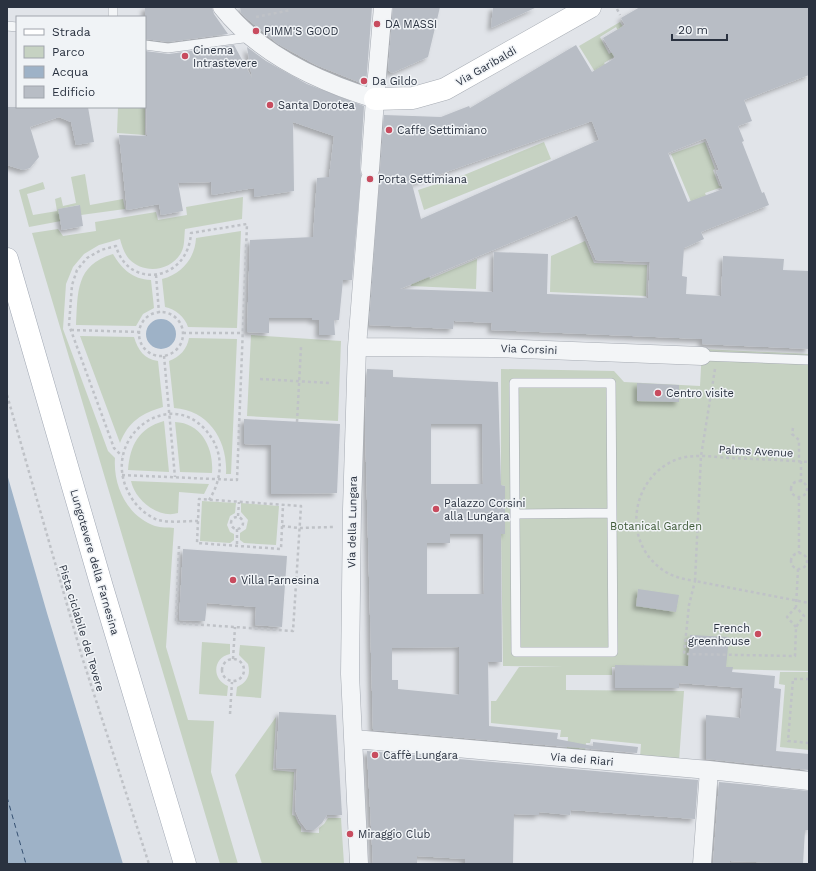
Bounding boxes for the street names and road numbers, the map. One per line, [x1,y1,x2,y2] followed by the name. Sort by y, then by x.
[454,44,519,89] street label: Via Garibaldi
[500,342,558,357] street label: Via Corsini
[718,443,794,460] street label: Palms Avenue
[345,476,360,568] street label: Via della Lungara
[67,488,122,637] street label: Lungotevere della Farnesina
[56,563,107,693] street label: Pista ciclabile del Tevere
[550,750,614,769] street label: Via dei Riari

